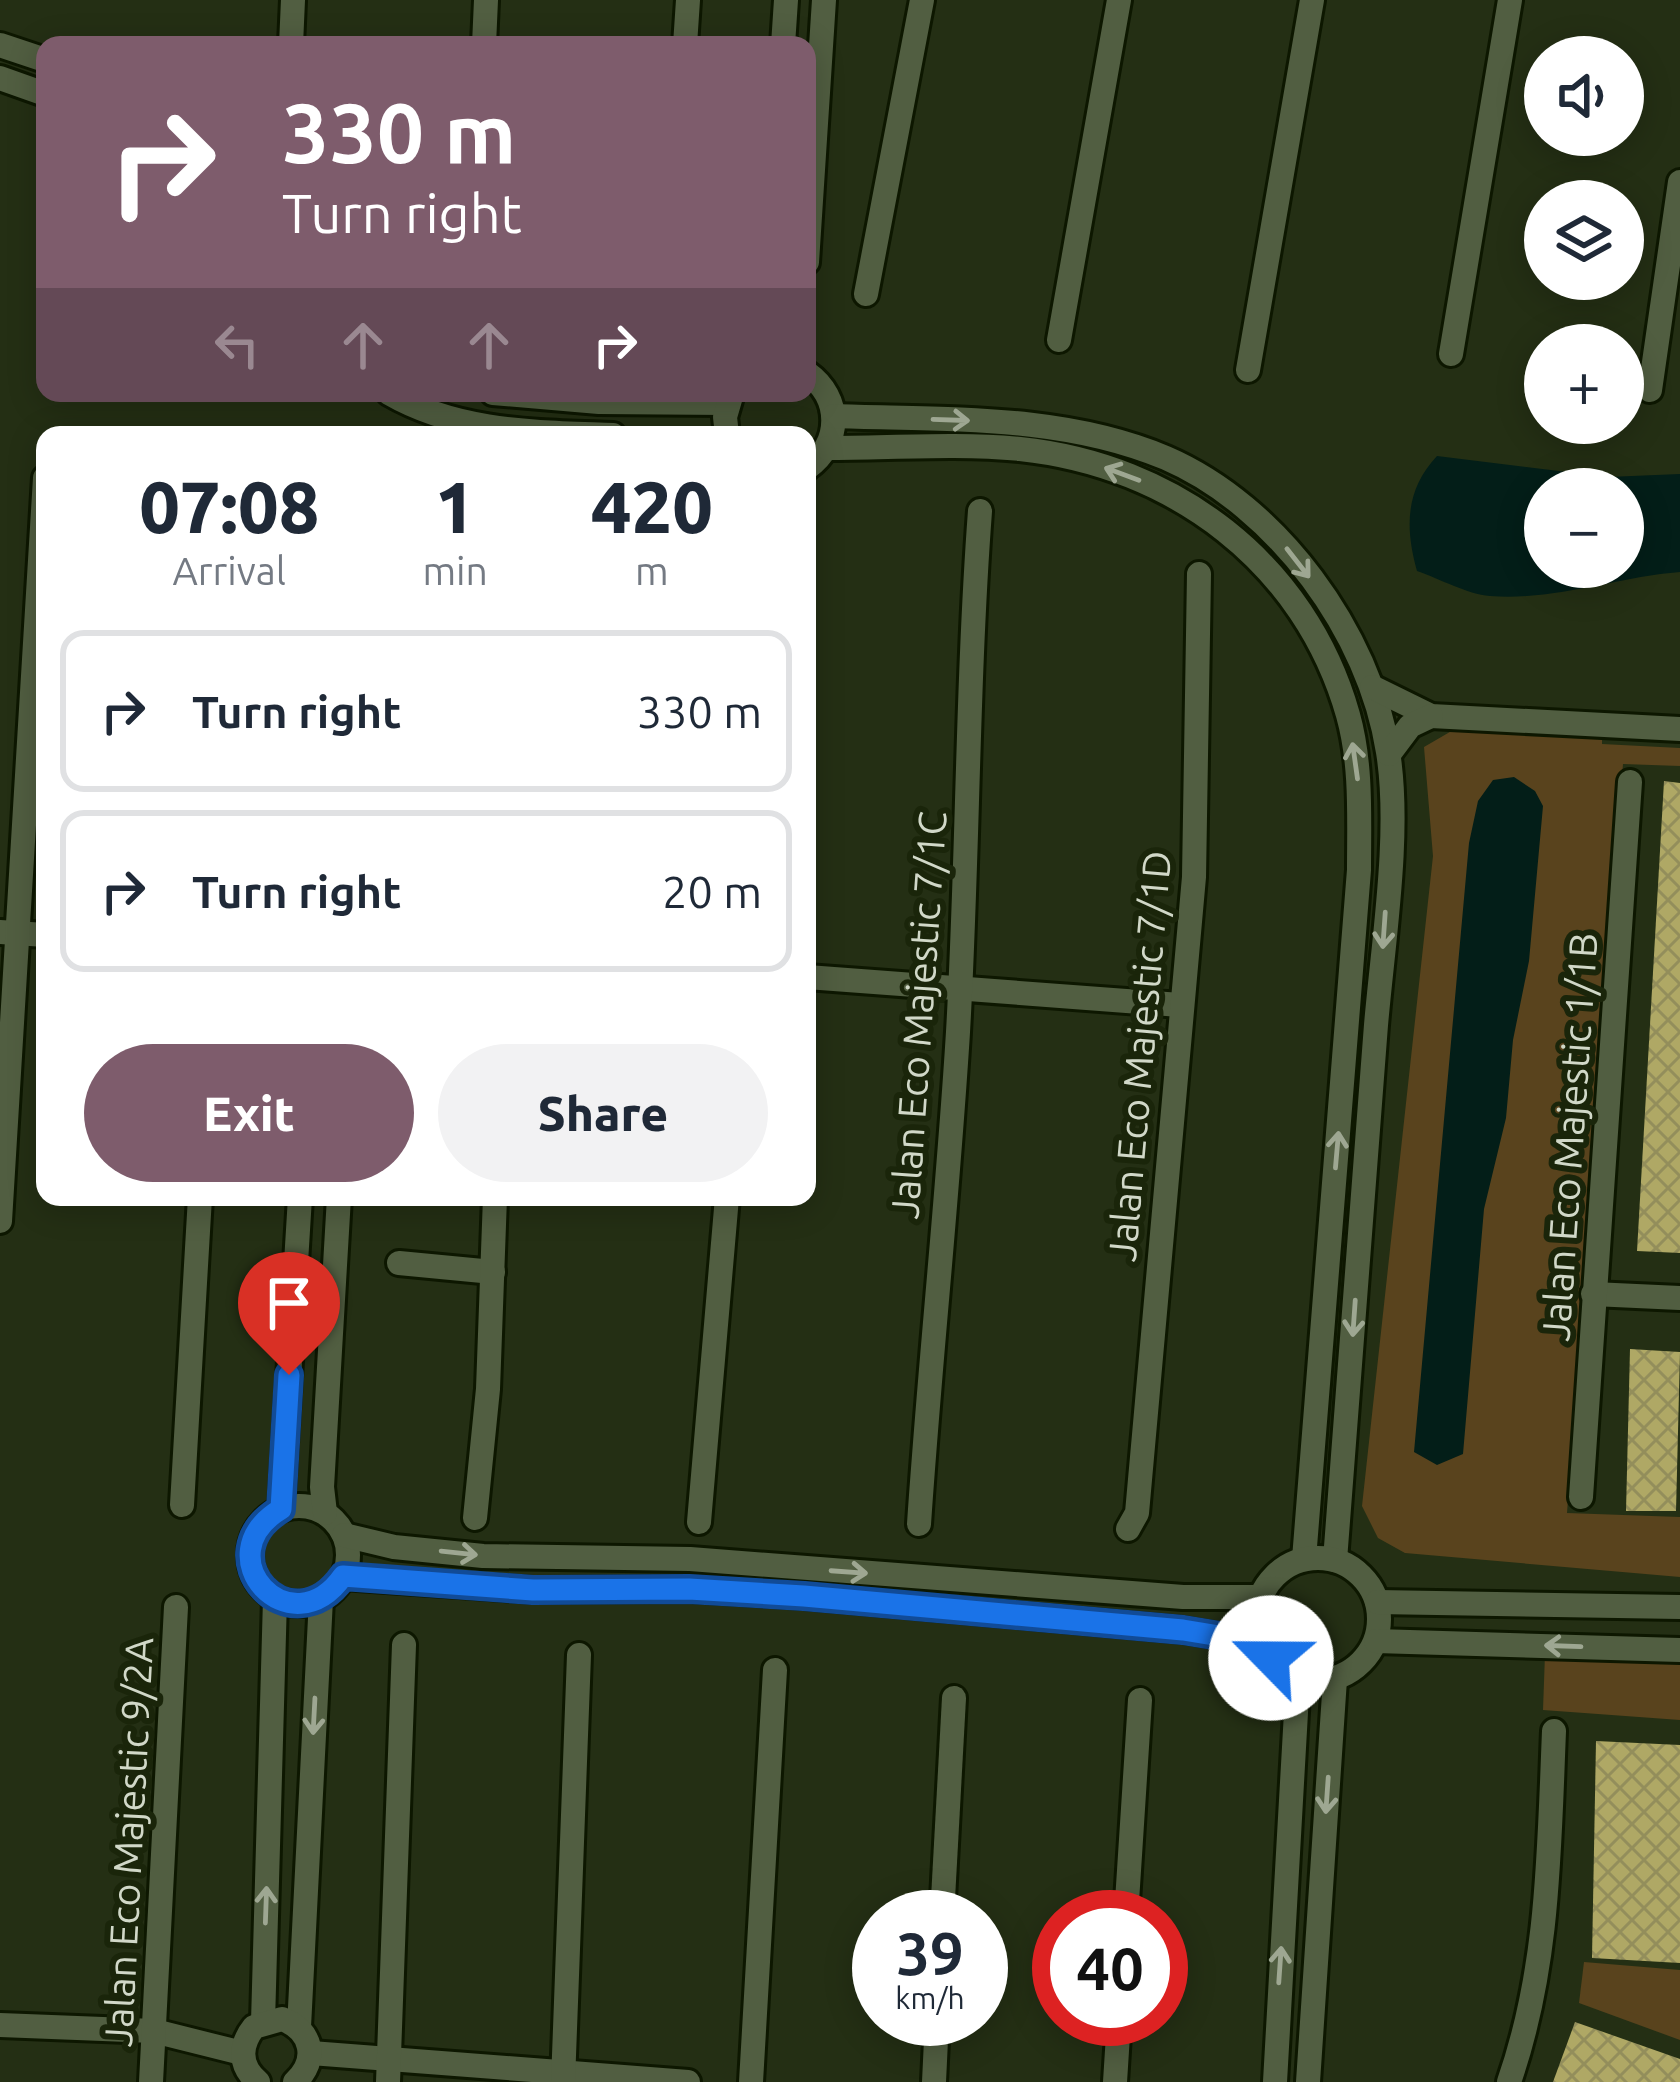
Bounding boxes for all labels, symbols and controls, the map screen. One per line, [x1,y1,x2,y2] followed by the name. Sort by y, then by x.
[1524,36,1644,588] map controls
[1524,36,1644,156] button: sound
[84,84,240,240] icon: right
[282,85,516,179] text: 330 m
[1524,180,1644,300] button: layers
[282,183,522,243] text: Turn right
[204,312,270,378] icon: left
[330,312,396,378] icon: ahead
[456,312,522,378] icon: ahead
[582,312,648,378] icon: right
[1524,324,1644,444] button: +
[931,409,970,432] one-way arrow
[1105,462,1142,483] one-way arrow
[139,466,319,547] text: 07:08
[435,466,475,547] text: 1
[591,466,713,547] text: 420
[1524,468,1644,588] button: −
[1284,546,1310,578] one-way arrow
[172,549,286,592] text: Arrival
[422,549,488,592] text: min
[635,549,669,592] text: m
[90,678,156,744] icon: right
[192,686,401,737] text: Turn right
[637,686,762,737] text: 330 m
[1343,742,1366,781] one-way arrow
[882,810,954,1220] street label: Jalan Eco Majestic 7/1C
[1100,849,1178,1263] street label: Jalan Eco Majestic 7/1D
[90,858,156,924] icon: right
[192,866,401,917] text: Turn right
[662,866,762,917] text: 20 m
[1372,910,1395,949] one-way arrow
[1533,931,1605,1343] street label: Jalan Eco Majestic 1/1B
[84,1044,414,1182] button: Exit
[438,1044,768,1182] button: Share
[1325,1131,1348,1170] one-way arrow
[238,1252,340,1375] pin
[256,1270,322,1336] icon: arrive
[1342,1298,1365,1337] one-way arrow
[439,1542,478,1565] one-way arrow
[829,1561,868,1584] one-way arrow
[1208,1595,1334,1721] position arrow
[1544,1635,1583,1658] one-way arrow
[96,1636,160,2048] street label: Jalan Eco Majestic 9/2A
[302,1696,325,1735] one-way arrow
[1315,1775,1338,1814] one-way arrow
[254,1886,277,1925] one-way arrow
[1032,1890,1188,2046] speed limit sign: 40
[896,1919,964,1986] text: 39
[1269,1946,1292,1985] one-way arrow
[895,1981,965,2015] text: km/h

